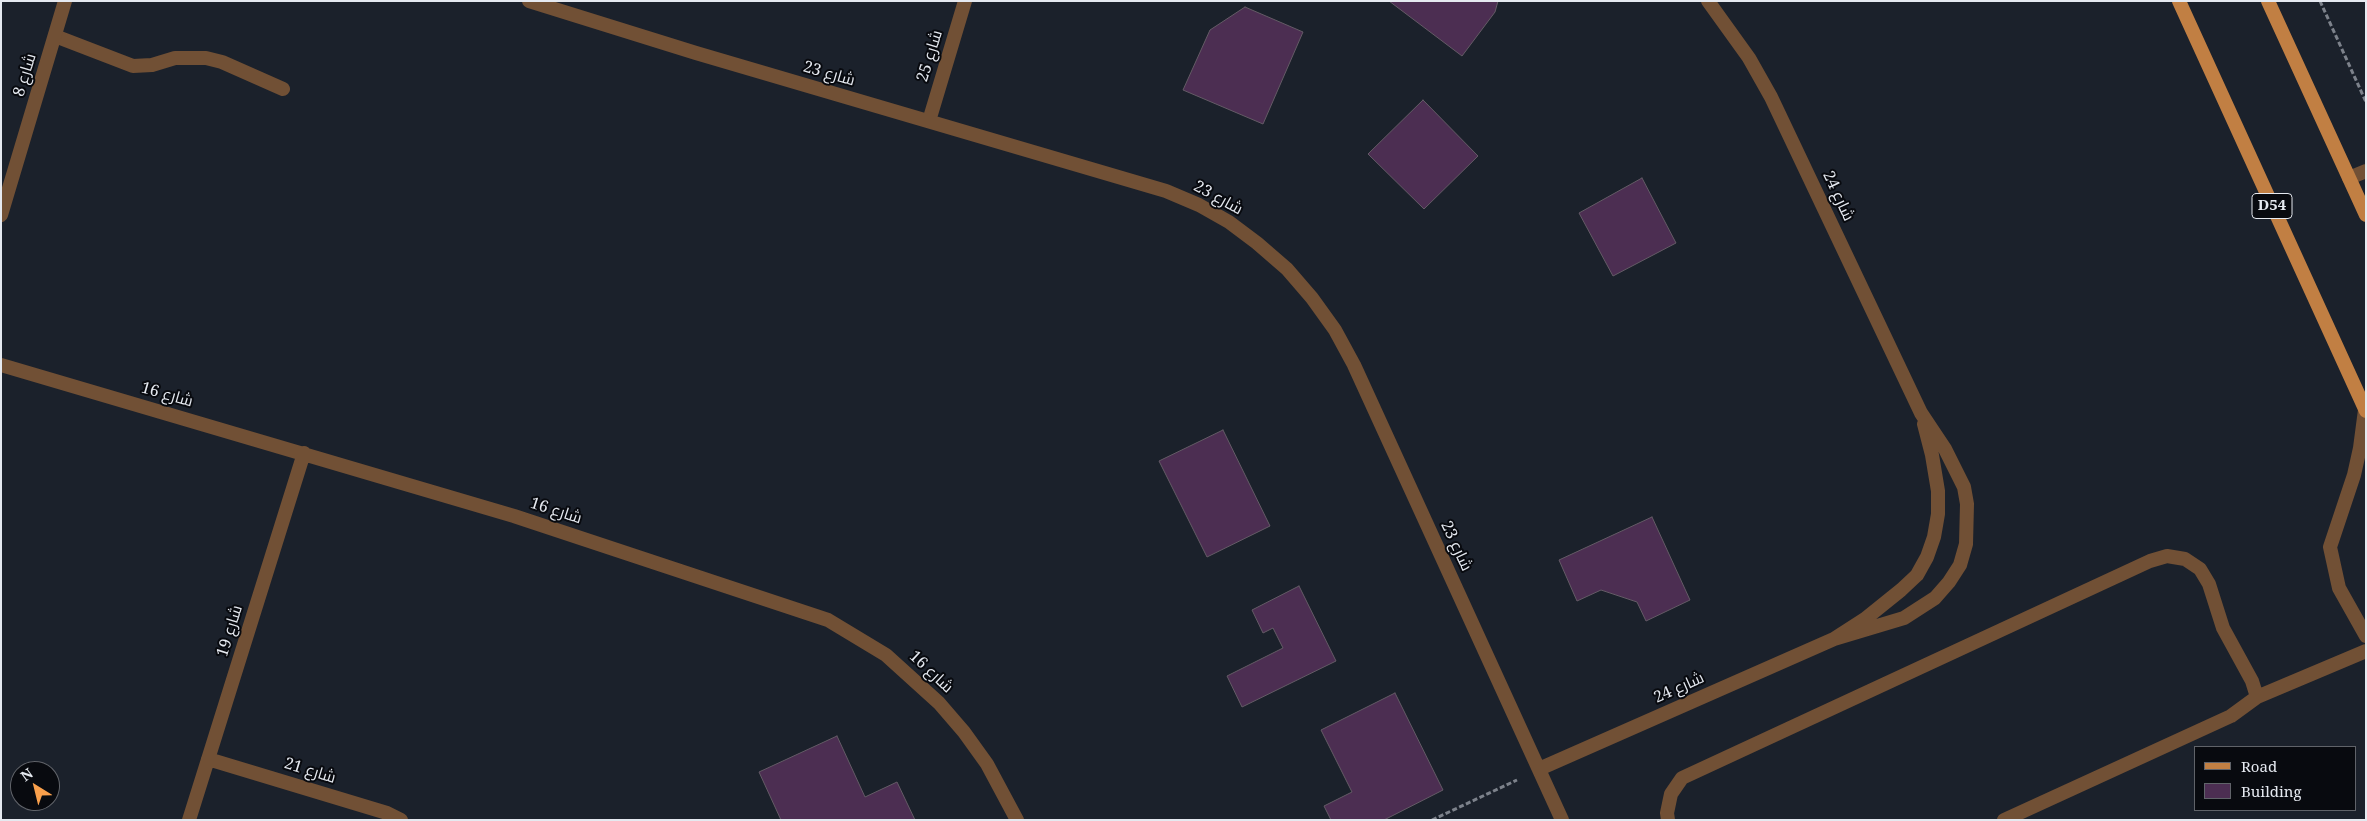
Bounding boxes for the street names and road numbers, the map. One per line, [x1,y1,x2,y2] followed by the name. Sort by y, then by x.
[913,28,947,84] street label: شارع 25
[9,51,41,99] street label: شارع 8
[801,57,857,91] street label: شارع 23
[1818,168,1858,224] street label: شارع 24
[1190,177,1246,219] street label: شارع 23
[2252,194,2292,218] road number: D54
[139,378,195,412] street label: شارع 16
[528,494,584,528] street label: شارع 16
[1436,518,1476,574] street label: شارع 23
[213,603,247,659] street label: شارع 19
[905,647,957,697] street label: شارع 16
[1651,668,1707,708] street label: شارع 24
[282,754,338,788] street label: شارع 21

